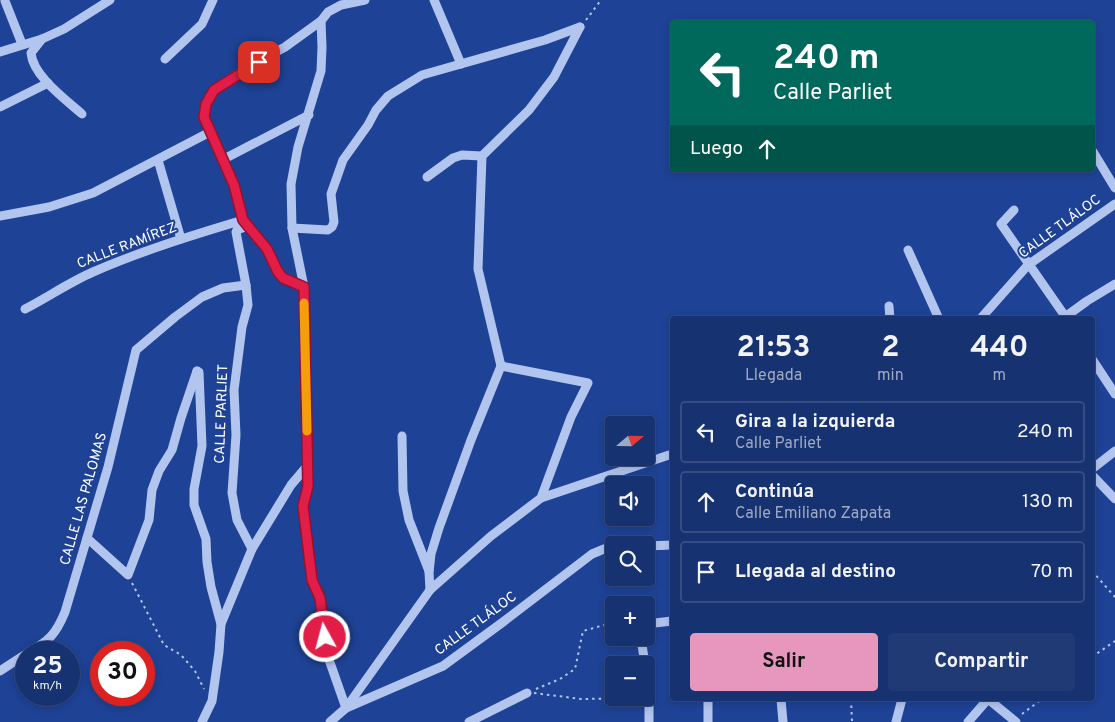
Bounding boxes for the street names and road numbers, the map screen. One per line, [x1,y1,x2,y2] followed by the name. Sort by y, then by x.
[1015,191,1104,262] street label: CALLE TLÁLOC
[74,218,179,273] street label: CALLE RAMÍREZ
[212,364,232,464] street label: CALLE PARLIET
[57,431,111,567] street label: CALLE LAS PALOMAS
[431,588,520,659] street label: CALLE TLÁLOC

